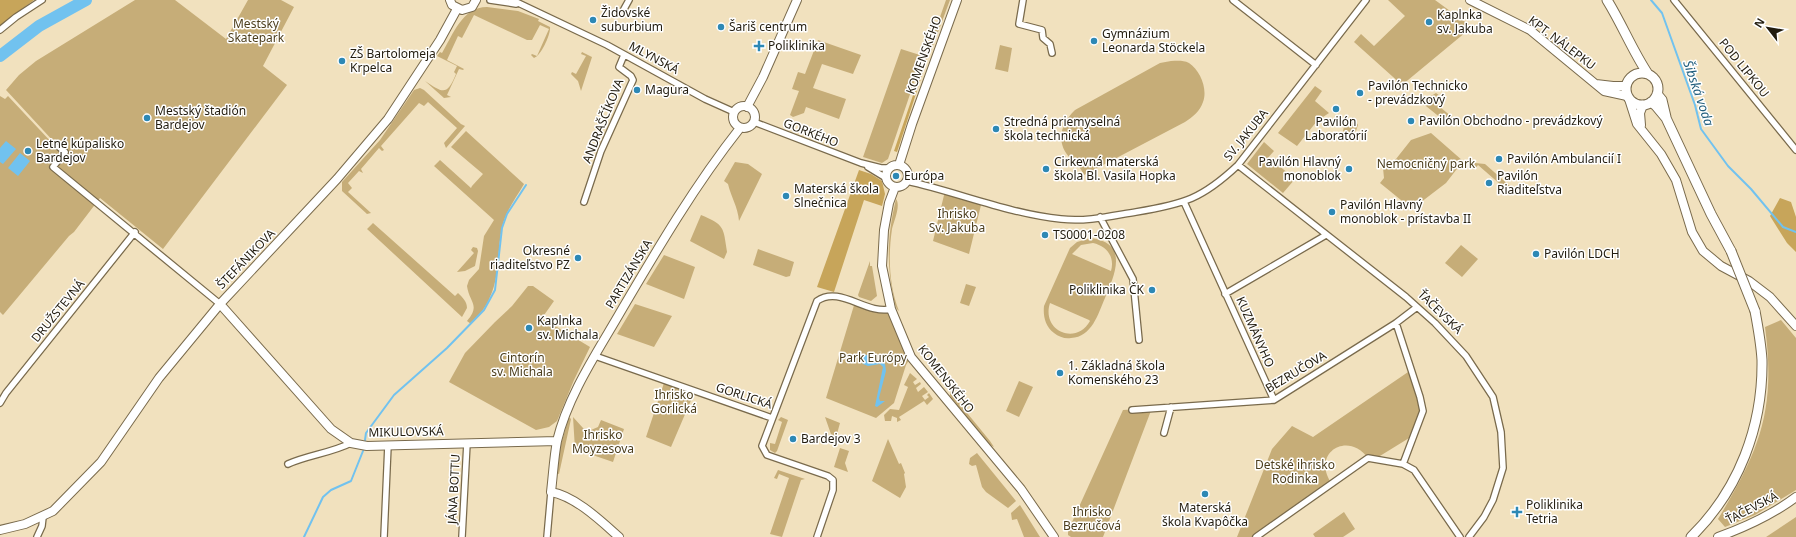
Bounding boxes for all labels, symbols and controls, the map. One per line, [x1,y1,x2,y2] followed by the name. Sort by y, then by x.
[601,4,663,35] place label: Židovské suburbium
[1437,6,1493,37] place label: Kaplnka sv. Jakuba
[1748,8,1788,48] north arrow
[1525,12,1599,74] street label: KPT. NÁLEPKU
[901,13,946,96] street label: KOMENSKÉHO
[228,15,285,46] park label: Mestský Skatepark
[588,15,598,25] marker: Židovské suburbium
[1750,15,1768,30] text: N
[1424,17,1434,27] marker: Kaplnka sv. Jakuba
[729,18,807,35] place label: Šariš centrum
[716,22,726,32] marker: Šariš centrum
[1102,25,1205,56] place label: Gymnázium Leonarda Stöckela
[1715,35,1773,101] street label: POD LIPKOU
[1089,36,1099,46] marker: Gymnázium Leonarda Stöckela
[626,37,683,78] street label: MLYNSKÁ
[768,37,825,54] place label: Poliklinika
[753,40,765,52] marker: Poliklinika
[350,45,436,76] place label: ZŠ Bartolomeja Krpelca
[337,56,347,66] marker: ZŠ Bartolomeja Krpelca
[1679,58,1719,129] water label: Šibská voda
[578,76,627,166] street label: ANDRAŠČÍKOVA
[1368,77,1468,108] place label: Pavilón Technicko - prevádzkový
[645,81,689,98] place label: Magura
[632,85,642,95] marker: Magura
[1355,88,1365,98] marker: Pavilón Technicko - prevádzkový
[155,102,246,133] place label: Mestský štadión Bardejov
[1331,104,1341,114] marker: Pavilón Laboratórií
[1219,105,1272,164] street label: SV. JAKUBA
[1419,112,1603,129] place label: Pavilón Obchodno - prevádzkový
[142,113,152,123] marker: Mestský štadión Bardejov
[1004,113,1120,144] place label: Stredná priemyselná škola technická
[1305,113,1368,144] place label: Pavilón Laboratórií
[781,114,841,151] street label: GORKÉHO
[1406,116,1416,126] marker: Pavilón Obchodno - prevádzkový
[991,124,1001,134] marker: Stredná priemyselná škola technická
[36,135,124,166] place label: Letné kúpalisko Bardejov
[23,146,33,156] marker: Letné kúpalisko Bardejov
[1507,150,1621,167] place label: Pavilón Ambulancií I
[1054,153,1176,184] place label: Cirkevná materská škola Bl. Vasiľa Hopka
[1259,153,1342,184] place label: Pavilón Hlavný monoblok
[1494,154,1504,164] marker: Pavilón Ambulancií I
[1377,155,1476,172] park label: Nemocničný park
[1041,164,1051,174] marker: Cirkevná materská škola Bl. Vasiľa Hopka
[1344,164,1354,174] marker: Pavilón Hlavný monoblok
[904,167,944,184] place label: Európa
[1497,167,1562,198] place label: Pavilón Riaditeľstva
[891,171,901,181] marker: Európa
[1484,178,1494,188] marker: Pavilón Riaditeľstva
[794,180,879,211] place label: Materská škola Slnečnica
[781,191,791,201] marker: Materská škola Slnečnica
[1340,196,1471,227] place label: Pavilón Hlavný monoblok - prístavba II
[929,205,985,236] park label: Ihrisko Sv. Jakuba
[1327,207,1337,217] marker: Pavilón Hlavný monoblok - prístavba II
[213,225,279,292] street label: ŠTEFÁNIKOVA
[1053,226,1125,243] place label: TS0001-0208
[1040,230,1050,240] marker: TS0001-0208
[601,236,656,311] street label: PARTIZÁNSKA
[490,242,570,273] place label: Okresné riaditeľstvo PZ
[1544,245,1620,262] place label: Pavilón LDCH
[1531,249,1541,259] marker: Pavilón LDCH
[573,253,583,263] marker: Okresné riaditeľstvo PZ
[27,276,88,345] street label: DRUŽSTEVNÁ
[1069,281,1145,298] place label: Poliklinika ČK
[1147,285,1157,295] marker: Poliklinika ČK
[1414,286,1467,338] street label: ŤAČEVSKÁ
[1232,294,1279,370] street label: KUZMÁNYHO
[537,312,598,343] place label: Kaplnka sv. Michala
[524,323,534,333] marker: Kaplnka sv. Michala
[914,341,978,416] street label: KOMENSKÉHO
[1262,346,1330,397] street label: BEZRUČOVA
[491,349,553,380] park label: Cintorín sv. Michala
[839,349,908,366] park label: Park Európy
[1068,357,1165,388] place label: 1. Základná škola Komenského 23
[1055,368,1065,378] marker: 1. Základná škola Komenského 23
[714,378,775,413] street label: GORLICKÁ
[651,386,697,417] park label: Ihrisko Gorlická
[368,422,444,441] street label: MIKULOVSKÁ
[572,426,634,457] park label: Ihrisko Moyzesova
[801,430,861,447] place label: Bardejov 3
[788,434,798,444] marker: Bardejov 3
[443,454,464,525] street label: JÁNA BOTTU
[1255,456,1335,487] park label: Detské ihrisko Rodinka
[1723,487,1781,528] street label: ŤAČEVSKÁ
[1200,489,1210,499] marker: Materská škola Kvapôčka
[1526,496,1583,527] place label: Poliklinika Tetria
[1162,499,1248,530] place label: Materská škola Kvapôčka
[1063,503,1121,534] park label: Ihrisko Bezručová
[1511,506,1523,518] marker: Poliklinika Tetria

